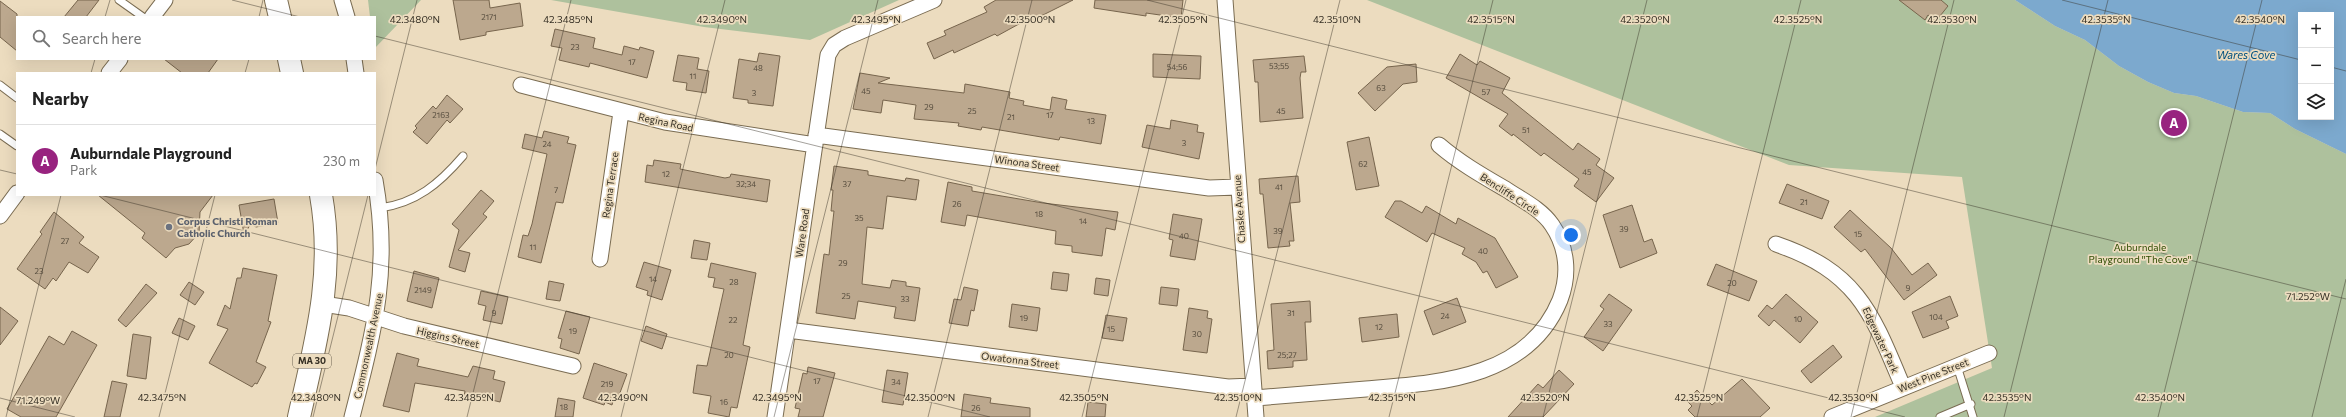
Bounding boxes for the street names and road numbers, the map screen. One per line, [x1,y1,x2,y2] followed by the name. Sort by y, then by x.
[637,110,695,134] street label: Regina Road
[599,151,621,219] street label: Regina Terrace
[994,152,1060,174] street label: Winona Street
[1478,170,1542,218] street label: Bencliffe Circle
[1231,175,1247,243] street label: Chaske Avenue
[793,208,811,258] street label: Ware Road
[351,292,385,400] street label: Commonwealth Avenue
[1860,305,1902,375] street label: Edgewater Park
[416,324,480,350] street label: Higgins Street
[980,349,1060,371] street label: Owatonna Street
[293,354,331,368] road number: MA 30
[1896,355,1970,395] street label: West Pine Street

